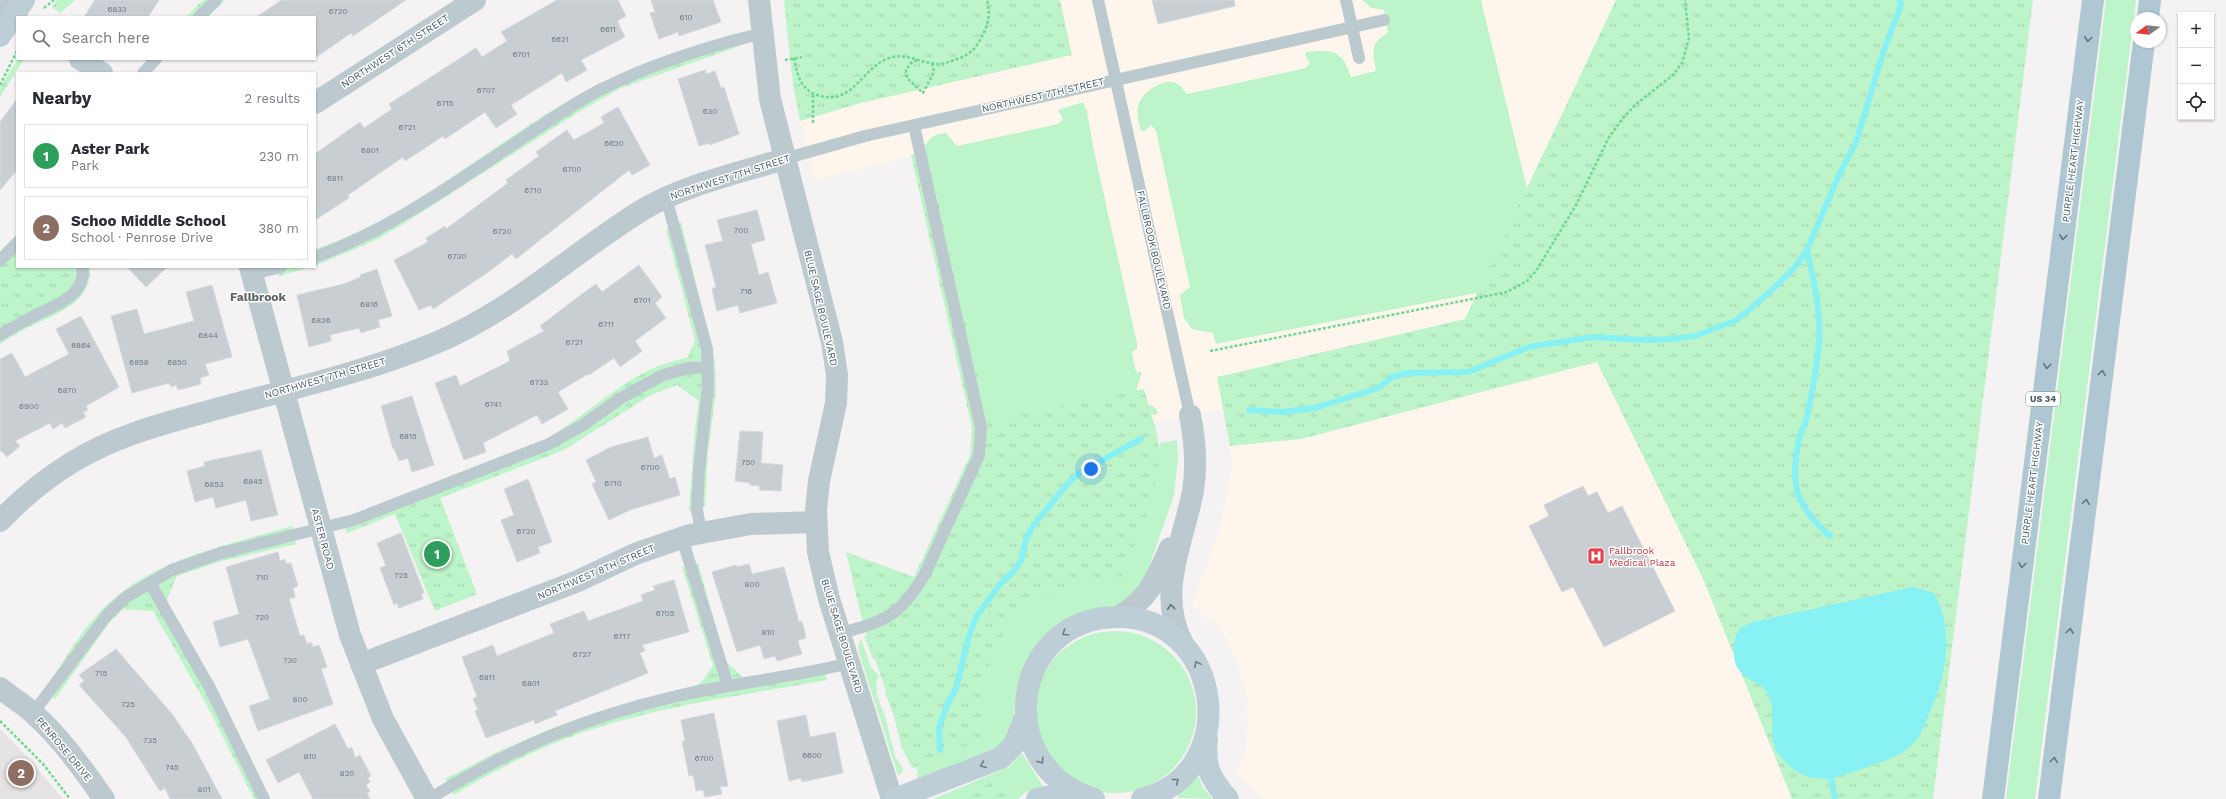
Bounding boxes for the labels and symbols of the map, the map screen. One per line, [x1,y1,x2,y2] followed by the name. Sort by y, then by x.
[108,5,127,14] house number: 6833
[329,7,347,16] house number: 6720
[339,12,451,90] street label: NORTHWEST 6TH STREET
[2130,12,2166,48] north arrow
[680,13,692,22] house number: 610
[600,25,616,34] house number: 6611
[551,35,569,44] house number: 6621
[2084,36,2093,42] one-way arrow
[512,50,530,59] house number: 6701
[981,76,1105,114] street label: NORTHWEST 7TH STREET
[477,86,496,95] house number: 6707
[436,99,454,108] house number: 6715
[2060,99,2086,223] street label: PURPLE HEART HIGHWAY
[703,107,717,116] house number: 630
[398,123,416,132] house number: 6721
[604,139,624,148] house number: 6620
[361,146,379,155] house number: 6801
[669,152,791,202] street label: NORTHWEST 7TH STREET
[562,165,582,174] house number: 6700
[327,174,343,183] house number: 6811
[524,186,542,195] house number: 6710
[1135,189,1173,311] street label: FALLBROOK BOULEVARD
[734,226,748,235] house number: 700
[493,227,511,236] house number: 6720
[2059,234,2068,240] one-way arrow
[802,249,840,367] street label: BLUE SAGE BOULEVARD
[448,252,466,261] house number: 6730
[740,287,752,296] house number: 716
[230,290,287,304] district label: Fallbrook
[633,296,651,305] house number: 6701
[360,300,378,309] house number: 6816
[311,316,331,325] house number: 6826
[598,320,614,329] house number: 6711
[198,331,218,340] house number: 6844
[565,338,583,347] house number: 6721
[71,341,91,350] house number: 6864
[263,355,387,401] street label: NORTHWEST 7TH STREET
[129,358,149,367] house number: 6858
[167,358,187,367] house number: 6850
[2043,363,2052,369] one-way arrow
[2098,370,2107,376] one-way arrow
[530,378,549,387] house number: 6733
[58,386,76,395] house number: 6870
[2026,392,2060,406] road number: US 34
[485,400,501,409] house number: 6741
[19,402,39,411] house number: 6900
[2019,421,2045,545] street label: PURPLE HEART HIGHWAY
[399,432,417,441] house number: 6815
[741,458,755,467] house number: 750
[1081,459,1101,479] your location
[640,463,660,472] house number: 6700
[243,477,263,486] house number: 6845
[604,479,622,488] house number: 6710
[204,480,224,489] house number: 6853
[2081,499,2090,505] one-way arrow
[310,507,336,571] street label: ASTER ROAD
[517,527,535,536] house number: 6730
[424,539,450,569] pin: 1
[536,542,656,602] street label: NORTHWEST 8TH STREET
[1609,545,1676,568] place label: Fallbrook Medical Plaza
[1586,546,1606,566] hospital icon: Fallbrook Medical Plaza
[2018,561,2027,568] one-way arrow
[394,571,408,580] house number: 725
[256,573,268,582] house number: 710
[819,578,865,694] street label: BLUE SAGE BOULEVARD
[745,580,759,589] house number: 800
[1167,604,1176,610] one-way arrow
[656,609,675,618] house number: 6705
[255,613,269,622] house number: 720
[761,628,775,637] house number: 810
[1062,628,1069,636] one-way arrow
[2065,628,2074,634] one-way arrow
[614,632,631,641] house number: 6717
[573,650,592,659] house number: 6727
[283,656,297,665] house number: 730
[1195,661,1202,668] one-way arrow
[95,669,107,678] house number: 715
[479,673,495,682] house number: 6811
[522,679,540,688] house number: 6801
[293,695,307,704] house number: 800
[121,700,135,709] house number: 725
[34,715,94,783] street label: PENROSE DRIVE
[143,736,157,745] house number: 735
[802,751,822,760] house number: 6600
[303,752,317,761] house number: 810
[694,754,714,763] house number: 6700
[1036,756,1043,763] one-way arrow
[2049,757,2058,763] one-way arrow
[8,758,34,788] pin: 2
[980,761,987,769] one-way arrow
[165,763,179,772] house number: 745
[340,769,354,778] house number: 820
[1171,779,1178,786] one-way arrow
[197,785,211,794] house number: 801

